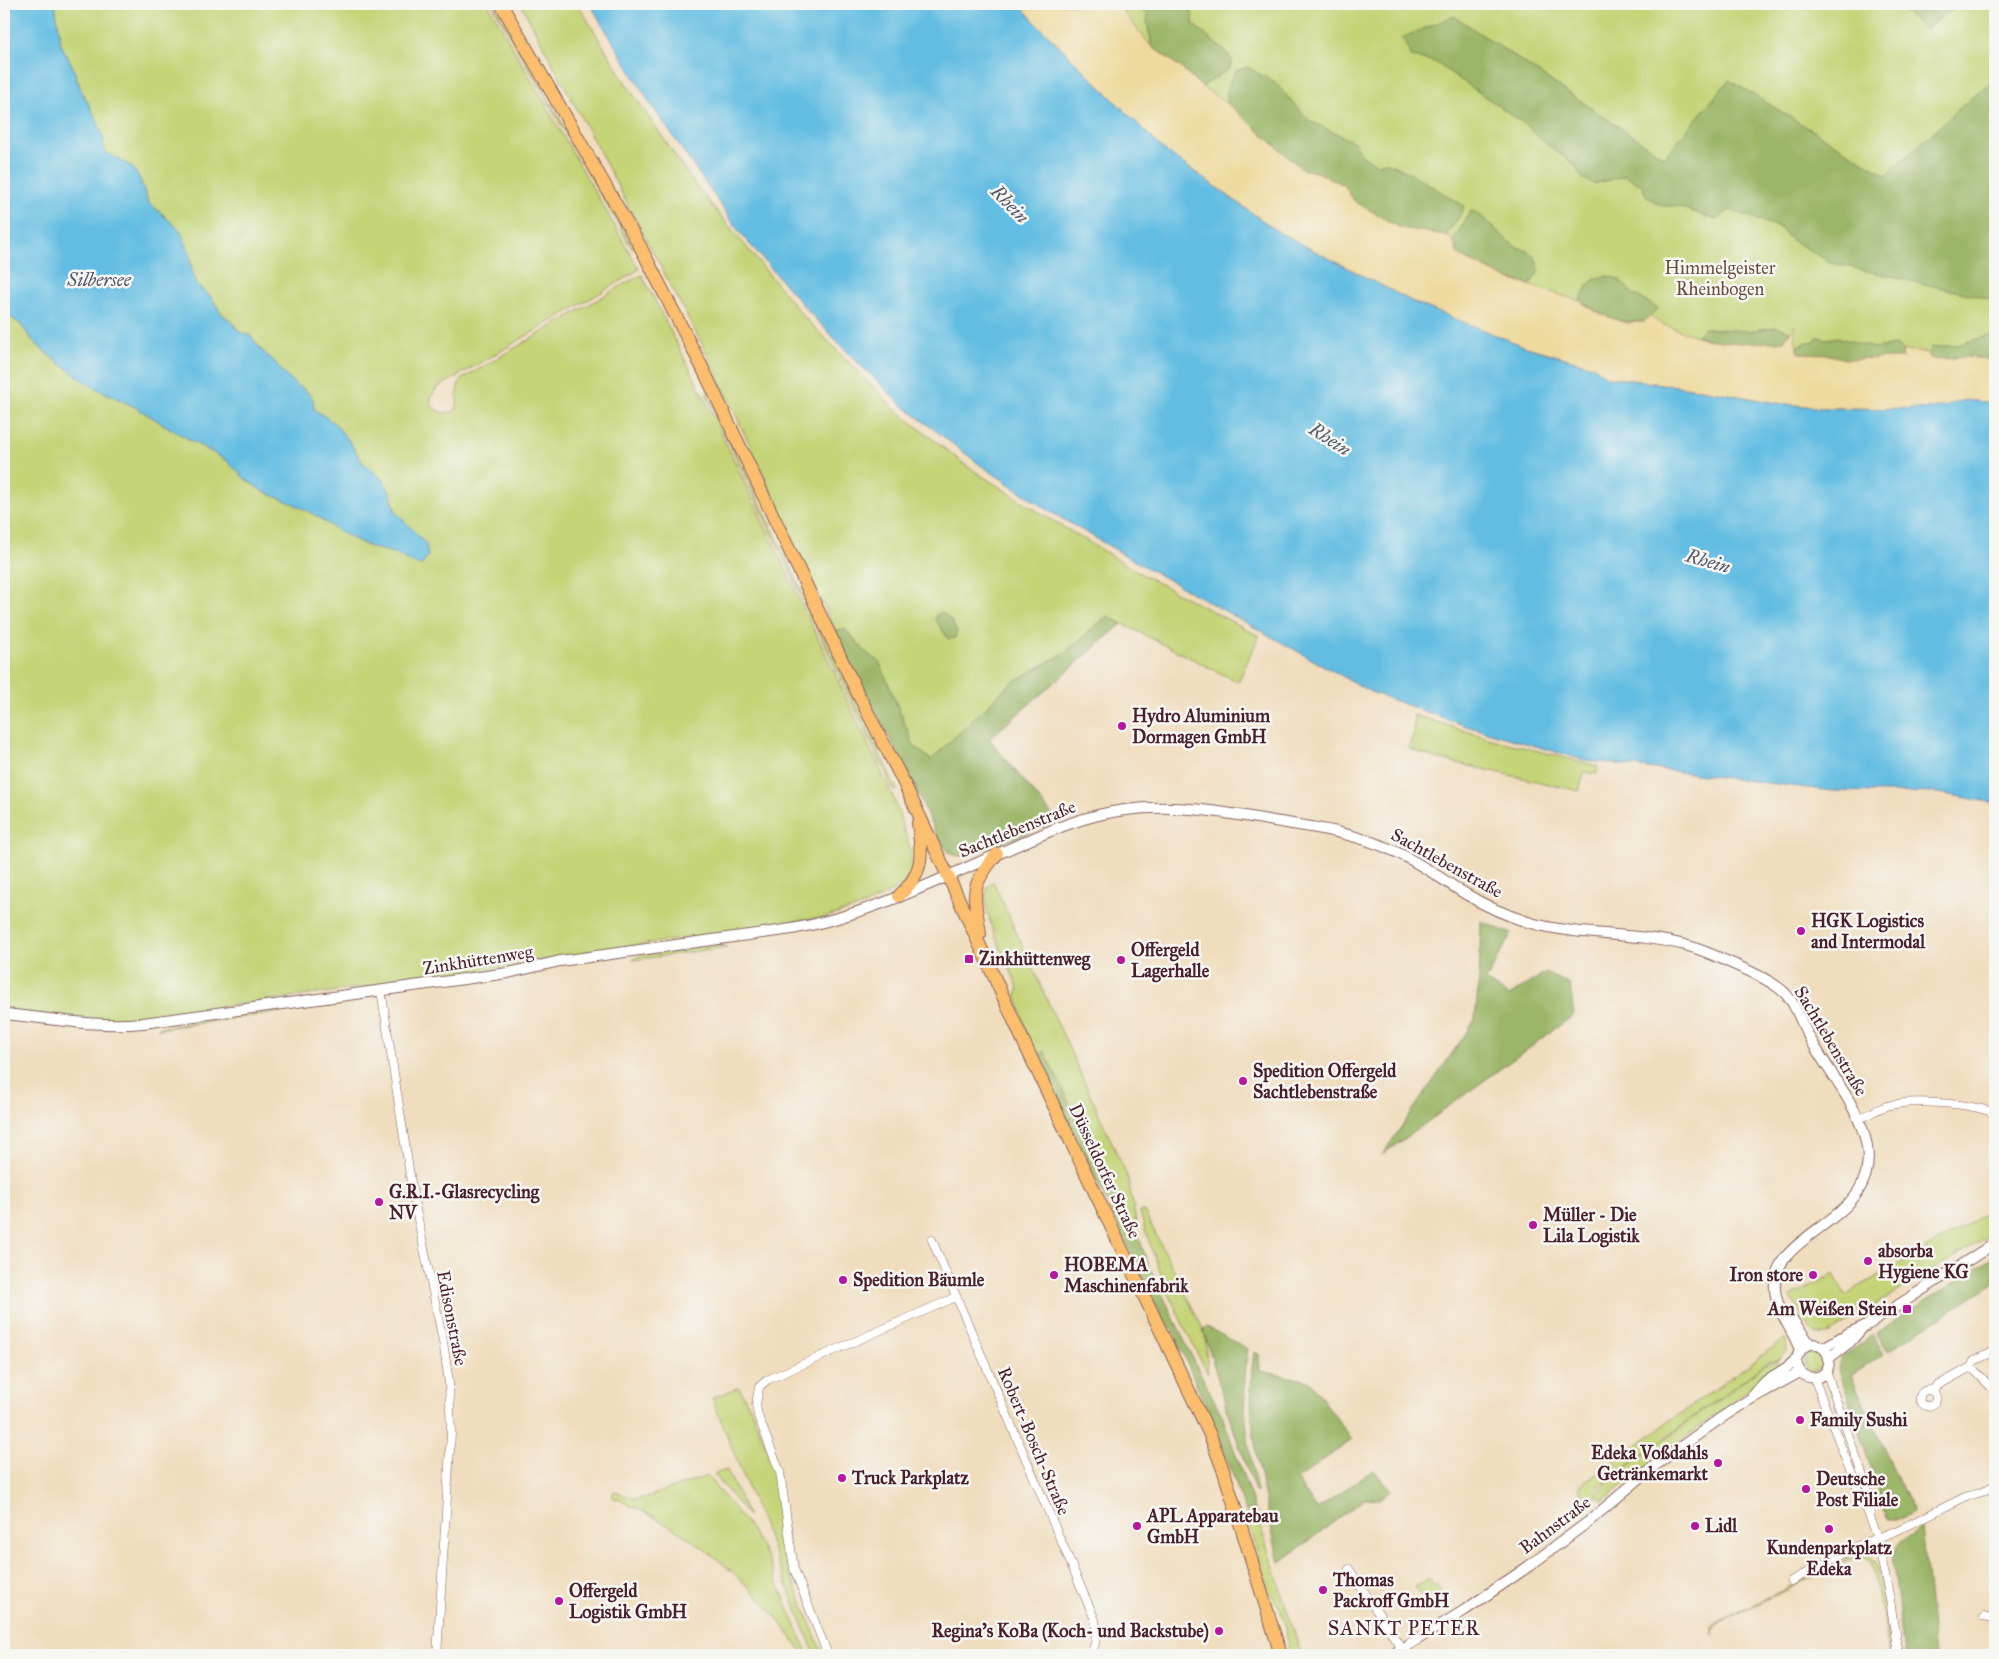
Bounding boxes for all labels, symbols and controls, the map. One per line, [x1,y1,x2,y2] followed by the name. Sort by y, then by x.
[985,179,1034,228] water label: Rhein
[1664,257,1776,301] park label: Himmelgeister Rheinbogen
[66,268,132,291] water label: Silbersee
[1304,417,1355,461] water label: Rhein
[1682,543,1733,578] water label: Rhein
[1132,705,1271,749] place label: Hydro Aluminium Dormagen GmbH
[1116,720,1128,732] marker: Hydro Aluminium Dormagen GmbH
[955,796,1079,862] street label: Sachtlebenstraße
[1387,823,1507,903] street label: Sachtlebenstraße
[1811,910,1926,953] place label: HGK Logistics and Intermodal
[1795,925,1807,937] marker: HGK Logistics and Intermodal
[1131,939,1210,983] place label: Offergeld Lagerhalle
[421,940,535,981] street label: Zinkhüttenweg
[979,948,1091,971] place label: Zinkhüttenweg
[963,953,975,965] marker: Zinkhüttenweg
[1115,954,1127,966] marker: Offergeld Lagerhalle
[1790,982,1872,1100] street label: Sachtlebenstraße
[1253,1060,1397,1103] place label: Spedition Offergeld Sachtlebenstraße
[1237,1075,1249,1087] marker: Spedition Offergeld Sachtlebenstraße
[1064,1100,1146,1242] street label: Düsseldorfer Straße
[389,1181,540,1224] place label: G.R.I.-Glasrecycling NV
[373,1196,385,1208] marker: G.R.I.-Glasrecycling NV
[1543,1204,1640,1248] place label: Müller - Die Lila Logistik
[1527,1219,1539,1231] marker: Müller - Die Lila Logistik
[1878,1240,1969,1284] place label: absorba Hygiene KG
[1064,1254,1189,1297] place label: HOBEMA Maschinenfabrik
[1862,1255,1874,1267] marker: absorba Hygiene KG
[1730,1264,1804,1286] place label: Iron store
[432,1269,472,1367] street label: Edisonstraße
[853,1269,985,1292] place label: Spedition Bäumle
[1048,1269,1060,1281] marker: HOBEMA Maschinenfabrik
[1807,1269,1819,1281] marker: Iron store
[837,1274,849,1286] marker: Spedition Bäumle
[1767,1298,1897,1320] place label: Am Weißen Stein
[1901,1303,1913,1315] marker: Am Weißen Stein
[993,1364,1075,1518] street label: Robert-Bosch-Straße
[1810,1409,1908,1432] place label: Family Sushi
[1794,1414,1806,1426] marker: Family Sushi
[1591,1442,1709,1485] place label: Edeka Voßdahls Getränkemarkt
[1712,1457,1724,1469] marker: Edeka Voßdahls Getränkemarkt
[851,1467,969,1490] place label: Truck Parkplatz
[1816,1468,1899,1511] place label: Deutsche Post Filiale
[836,1472,848,1484] marker: Truck Parkplatz
[1800,1483,1812,1495] marker: Deutsche Post Filiale
[1515,1491,1595,1559] street label: Bahnstraße
[1146,1505,1279,1548] place label: APL Apparatebau GmbH
[1705,1515,1738,1537] place label: Lidl
[1131,1520,1143,1532] marker: APL Apparatebau GmbH
[1689,1520,1701,1532] marker: Lidl
[1823,1523,1835,1535] marker: Kundenparkplatz Edeka
[1766,1537,1893,1580] place label: Kundenparkplatz Edeka
[1332,1569,1450,1612] place label: Thomas Packroff GmbH
[569,1580,688,1624] place label: Offergeld Logistik GmbH
[1317,1584,1329,1596] marker: Thomas Packroff GmbH
[553,1595,565,1607] marker: Offergeld Logistik GmbH
[1328,1616,1480,1640] district label: SANKT PETER
[932,1620,1209,1643] place label: Regina's KoBa (Koch- und Backstube)
[1213,1625,1225,1637] marker: Regina's KoBa (Koch- und Backstube)

